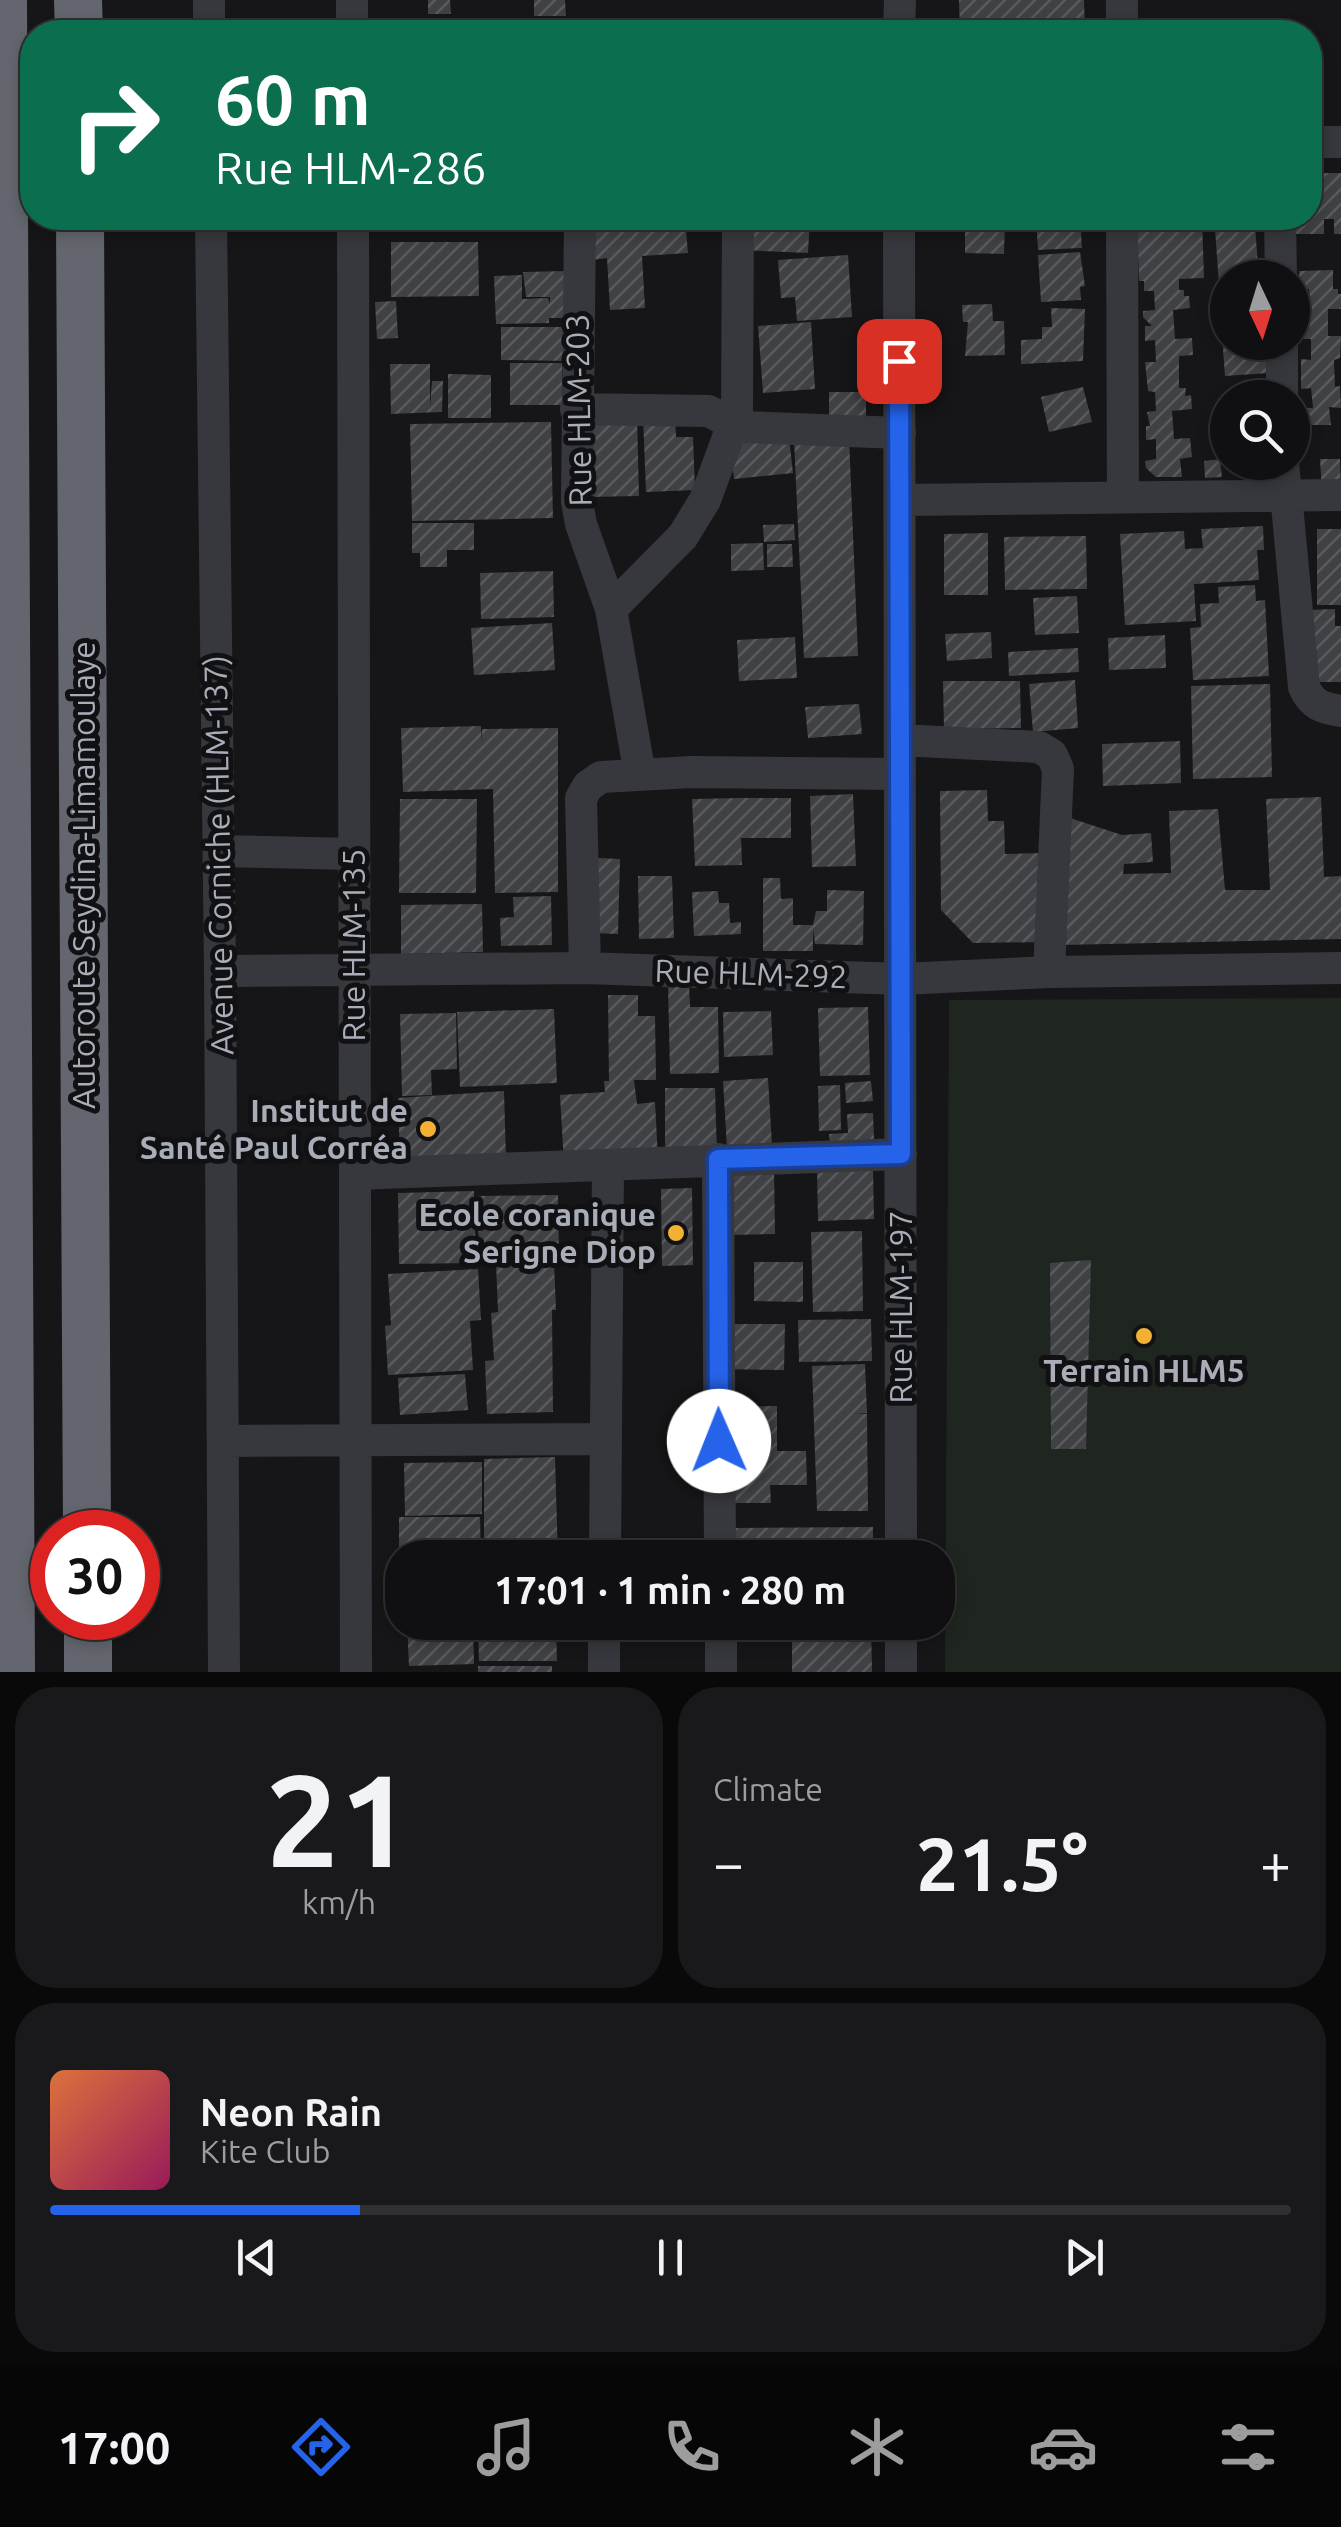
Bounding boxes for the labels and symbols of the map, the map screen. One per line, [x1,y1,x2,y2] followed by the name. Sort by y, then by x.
[1210,260,1310,360] north arrow
[558,313,598,507] street label: Rue HLM-203
[857,319,942,404] pin
[65,641,101,1109] street label: Autoroute Seydina-Limamoulaye
[197,655,239,1055] street label: Avenue Corniche (HLM-137)
[335,849,371,1042] street label: Rue HLM-135
[654,952,848,994] street label: Rue HLM-292
[140,1092,408,1165] place label: Institut de Santé Paul Corréa
[417,1118,439,1140] marker: Institut de Santé Paul Corréa
[419,1196,656,1269] place label: Ecole coranique Serigne Diop
[882,1211,918,1404] street label: Rue HLM-197
[665,1222,687,1244] marker: Ecole coranique Serigne Diop
[1133,1325,1155,1347] marker: Terrain HLM5
[1043,1352,1245,1388] place label: Terrain HLM5
[667,1389,771,1493] position arrow
[30,1510,160,1640] speed limit sign: 30

